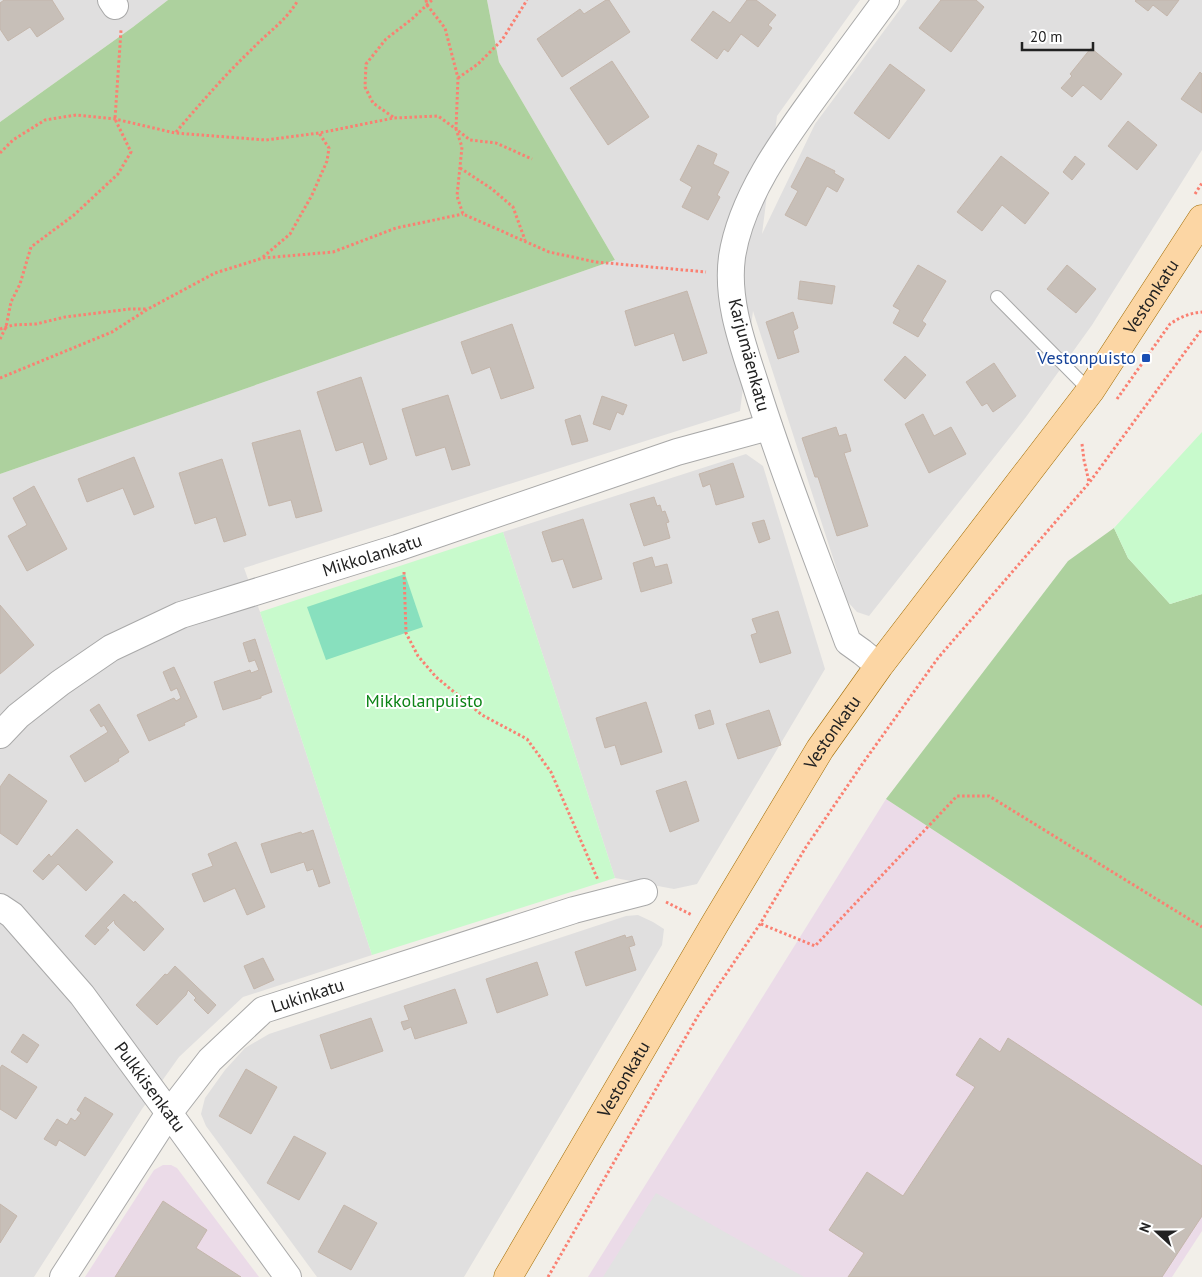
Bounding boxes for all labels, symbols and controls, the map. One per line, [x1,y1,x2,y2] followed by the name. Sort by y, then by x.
[1022,20,1093,52] scale bar
[1030,27,1063,46] text: 20 m
[1118,255,1184,339] street label: Vestonkatu
[723,296,776,414] street label: Karjumäenkatu
[1036,346,1136,369] place label: Vestonpuisto
[1140,352,1152,364] marker: Vestonpuisto
[319,528,425,581] street label: Mikkolankatu
[365,689,483,712] park label: Mikkolanpuisto
[798,691,866,774] street label: Vestonkatu
[268,973,347,1018] street label: Lukinkatu
[109,1037,191,1136] street label: Pulkkisenkatu
[591,1037,655,1122] street label: Vestonkatu
[1132,1207,1182,1257] north arrow
[1135,1220,1155,1235] text: N

